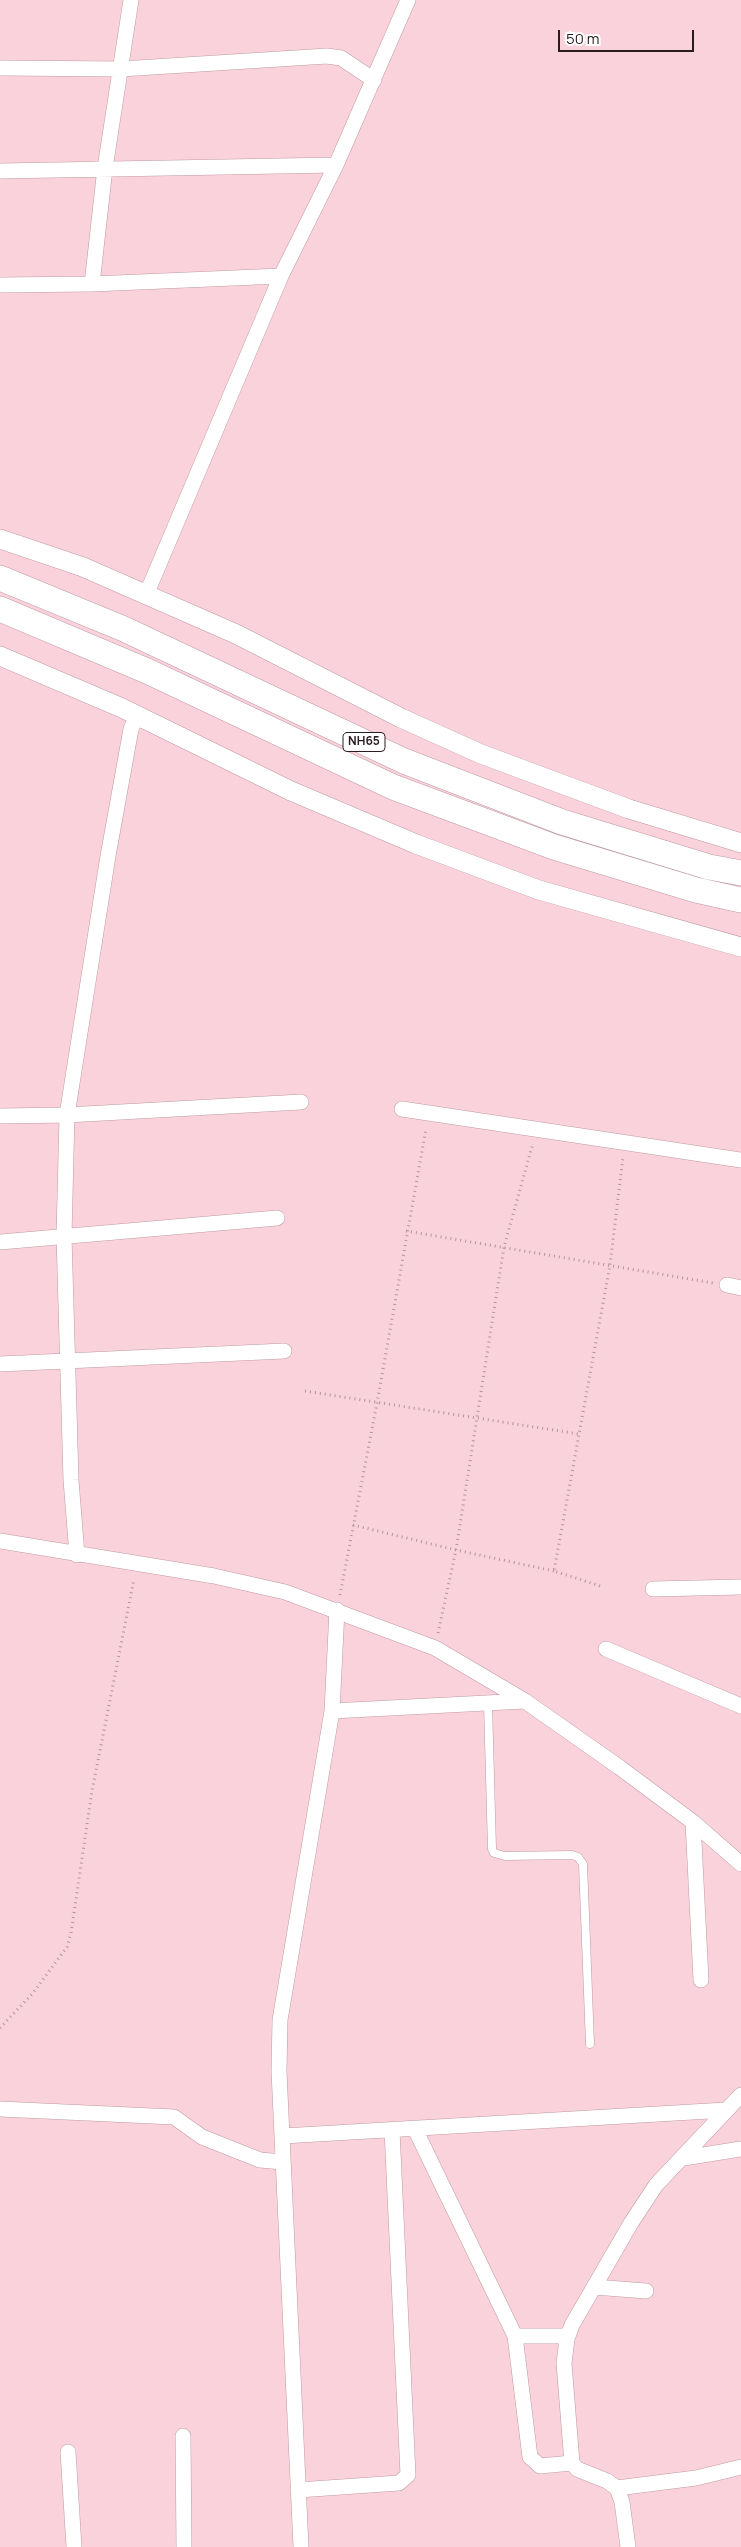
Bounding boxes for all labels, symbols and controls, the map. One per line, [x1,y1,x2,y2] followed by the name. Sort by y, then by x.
[561,20,697,52] scale bar
[566,28,600,49] text: 50 m
[343,732,385,752] road number: NH65

